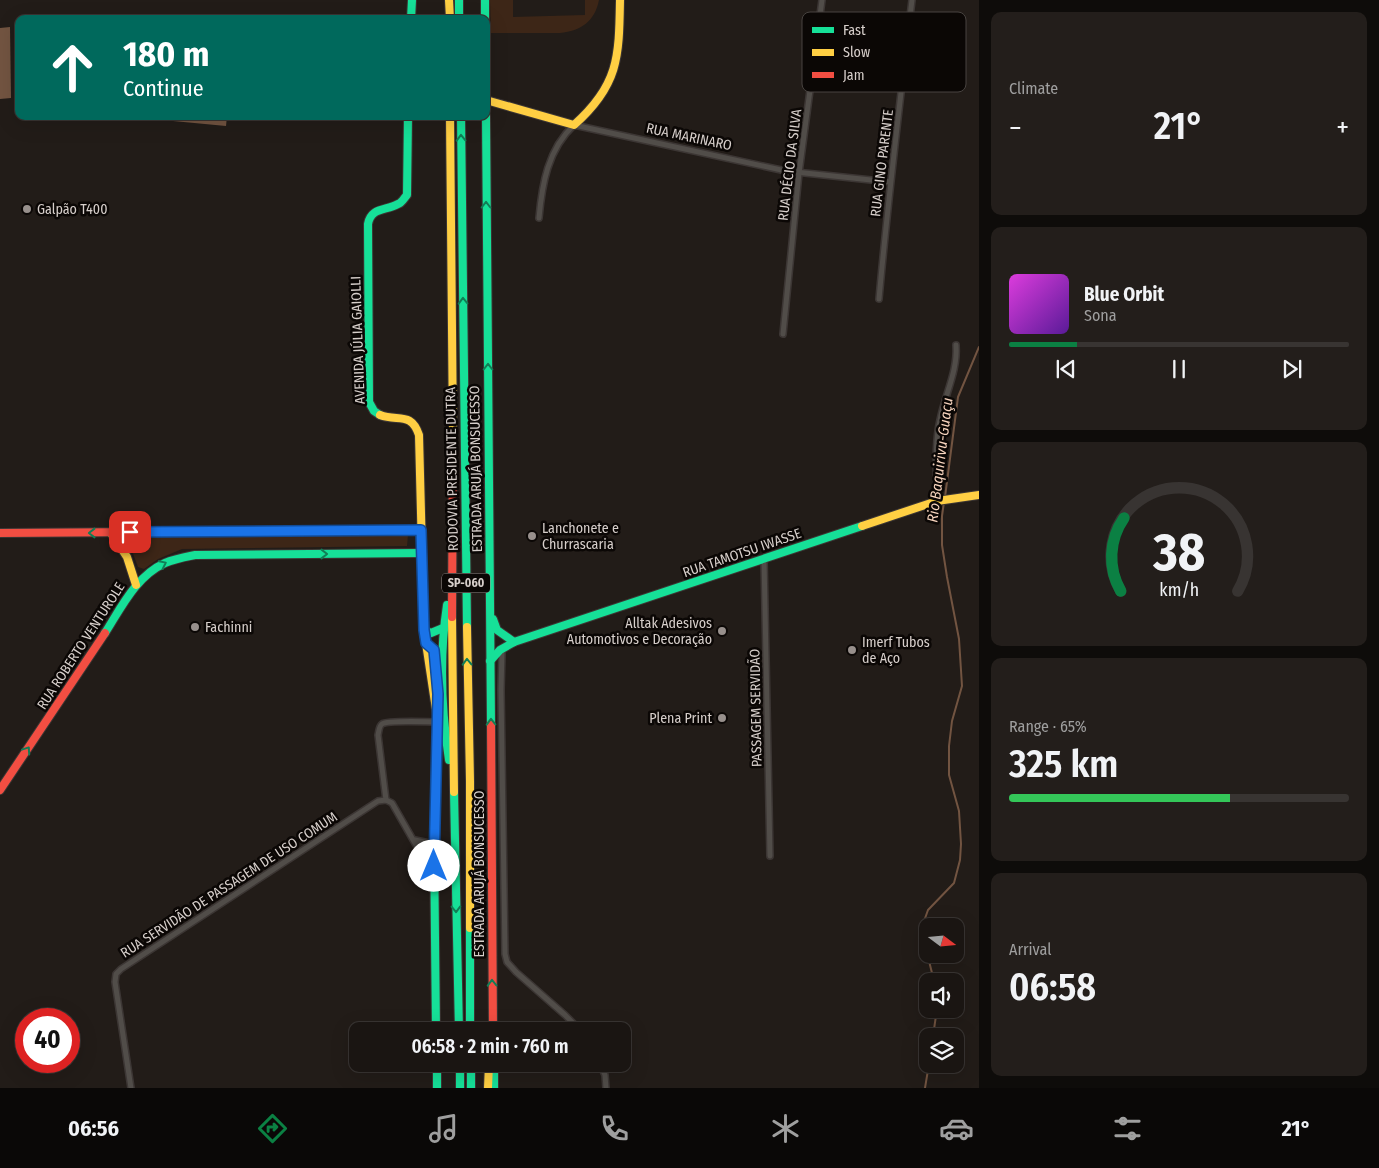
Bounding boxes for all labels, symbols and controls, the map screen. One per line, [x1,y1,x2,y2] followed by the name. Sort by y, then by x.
[802,12,966,92] legend
[843,22,866,39] text: Fast
[123,33,209,75] text: 180 m
[40,35,105,100] icon: ahead
[843,44,870,61] text: Slow
[843,67,864,84] text: Jam
[123,75,204,102] text: Continue
[1009,79,1058,98] text: Climate
[1154,103,1204,149] text: 21°
[774,107,805,222] street label: RUA DÉCIO DA SILVA
[867,108,897,218] street label: RUA GINO PARENTE
[1009,111,1022,144] text: −
[1336,111,1349,144] text: +
[645,120,734,154] street label: RUA MARINARO
[456,134,466,142] one-way arrow
[37,201,107,218] place label: Galpão T400
[481,201,491,208] one-way arrow
[21,203,33,215] marker: Galpão T400
[346,276,369,404] street label: AVENIDA JÚLIA GAIOLLI
[1084,283,1164,306] text: Blue Orbit
[458,296,468,304] one-way arrow
[1084,306,1117,325] text: Sona
[1052,355,1080,383] icon: previous
[1165,355,1193,383] icon: pause
[1278,355,1306,383] icon: next
[483,363,493,371] one-way arrow
[465,385,486,553] street label: ESTRADA ARUJÁ BONSUCESSO
[442,386,462,551] street label: RODOVIA PRESIDENTE DUTRA
[923,396,957,523] water label: Rio Baquirivu-Guaçu
[109,511,151,553] pin
[116,518,144,546] icon: arrive
[542,520,619,553] place label: Lanchonete e Churrascaria
[1152,521,1205,584] text: 38
[681,525,804,581] street label: RUA TAMOTSU IWASSE
[88,528,96,538] one-way arrow
[526,530,538,542] marker: Lanchonete e Churrascaria
[320,548,328,559] one-way arrow
[158,560,167,570] one-way arrow
[442,574,490,592] road number: SP-060
[34,579,129,713] street label: RUA ROBERTO VENTUROLE
[1159,579,1199,601] text: km/h
[567,615,712,648] place label: Alltak Adesivos Automotivos e Decoração
[205,619,252,636] place label: Fachinni
[189,621,201,633] marker: Fachinni
[716,625,728,637] marker: Alltak Adesivos Automotivos e Decoração
[862,634,930,667] place label: Imerf Tubos de Aço
[846,644,858,656] marker: Imerf Tubos de Aço
[746,648,766,767] street label: PASSAGEM SERVIDÃO
[462,658,473,666] one-way arrow
[649,710,712,727] place label: Plena Print
[716,712,728,724] marker: Plena Print
[1009,717,1087,736] text: Range · 65%
[486,718,496,726] one-way arrow
[1009,741,1118,787] text: 325 km
[21,746,30,756] one-way arrow
[470,790,488,957] street label: ESTRADA ARUJÁ BONSUCESSO
[118,808,340,962] street label: RUA SERVIDÃO DE PASSAGEM DE USO COMUM
[407,839,459,891] position arrow
[451,905,462,913] one-way arrow
[919,918,964,962] north arrow
[919,918,964,1073] map controls
[1009,940,1051,959] text: Arrival
[1009,964,1096,1010] text: 06:58
[919,973,964,1018] button: sound
[487,978,497,986] one-way arrow
[15,1008,80,1073] speed limit sign: 40
[919,1028,964,1073] button: layers
[411,1035,569,1058] text: 06:58 · 2 min · 760 m
[255,1111,290,1146] icon: directions
[426,1111,461,1146] icon: music
[597,1111,632,1146] icon: phone
[768,1111,803,1146] icon: climate
[939,1111,974,1146] icon: car
[1110,1111,1145,1146] icon: filters
[68,1115,119,1142] text: 06:56
[1282,1115,1311,1142] text: 21°

